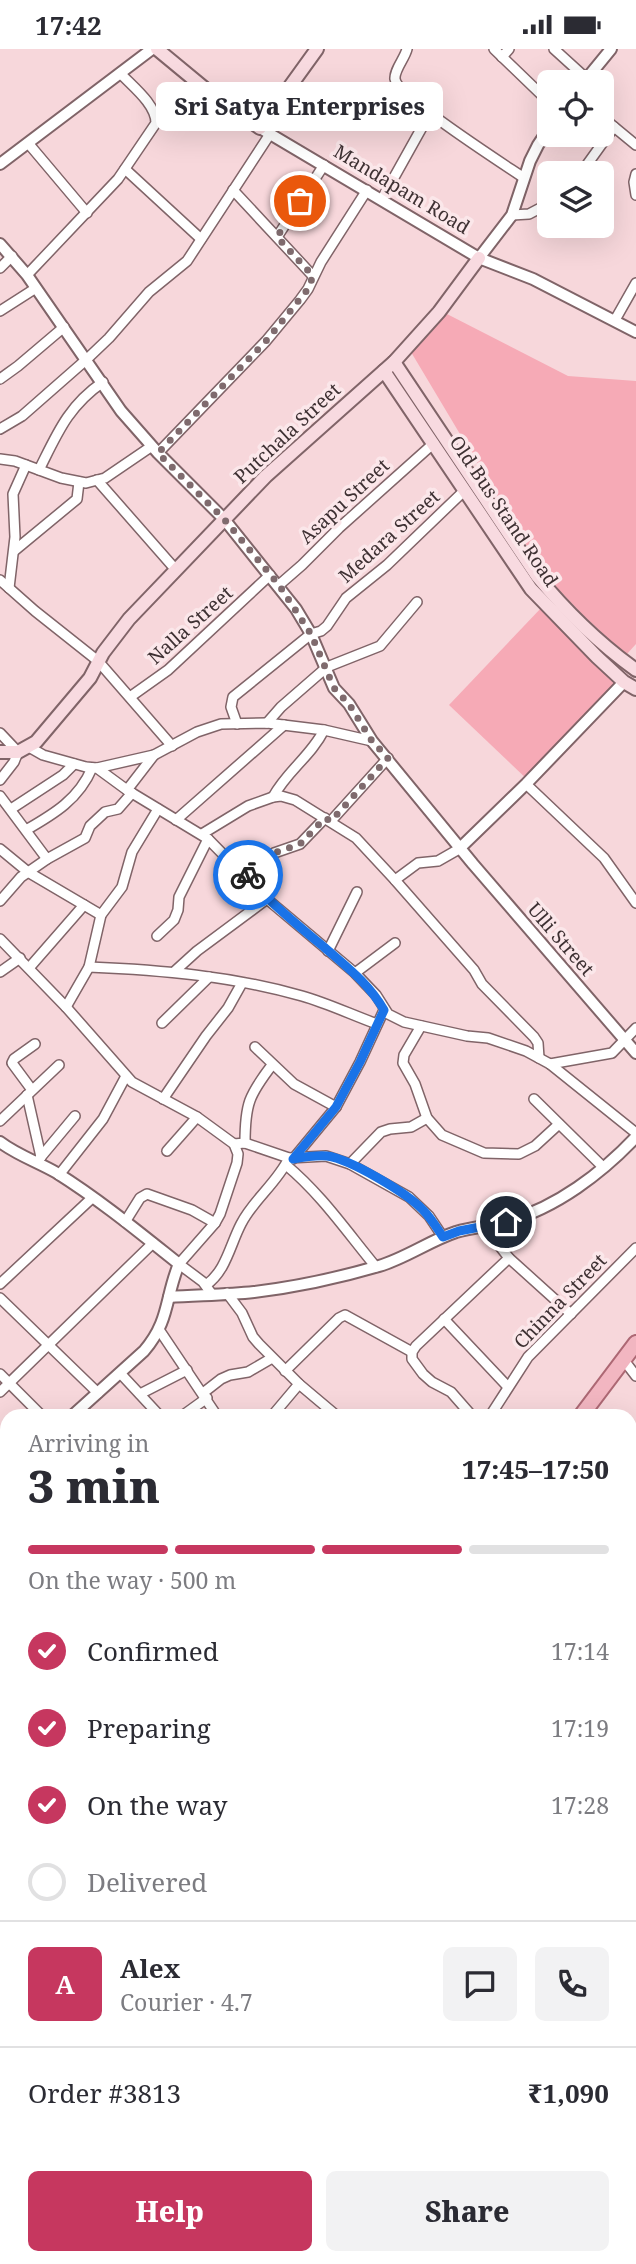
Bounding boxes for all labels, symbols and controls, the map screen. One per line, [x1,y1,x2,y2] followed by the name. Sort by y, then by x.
[35,7,102,43] text: 17:42
[537,70,614,238] map controls
[537,70,614,147] button: locate
[156,82,444,131] callout: Sri Satya Enterprises
[174,90,425,122] text: Sri Satya Enterprises
[329,138,475,240] street label: Mandapam Road
[537,161,614,238] button: layers
[270,171,330,231] pin
[281,182,319,220] icon: bag
[228,377,346,489] street label: Putchala Street
[444,430,564,592] street label: Old Bus Stand Road
[293,452,395,549] street label: Asapu Street
[333,483,445,588] street label: Medara Street
[142,580,238,670] street label: Nalla Street
[213,840,283,910] courier
[229,856,267,894] icon: bike
[522,897,600,982] street label: Ulli Street
[476,1192,536,1252] pin
[487,1203,525,1241] icon: home
[508,1248,612,1354] street label: Chinna Street
[28,1427,149,1459] text: Arriving in
[462,1451,609,1487] text: 17:45–17:50
[28,1454,160,1516] text: 3 min
[28,1564,236,1596] text: On the way · 500 m
[28,1632,66,1670] icon: check
[87,1633,219,1669] text: Confirmed
[551,1635,609,1667] text: 17:14
[28,1709,66,1747] icon: check
[87,1710,211,1746] text: Preparing
[551,1712,609,1744] text: 17:19
[28,1786,66,1824] icon: check
[87,1787,227,1823] text: On the way
[551,1789,609,1821] text: 17:28
[87,1864,207,1900] text: Delivered
[443,1947,517,2021] button: chat
[535,1947,609,2021] button: phone
[120,1950,180,1986] text: Alex
[55,1966,75,2002] text: A
[120,1986,253,2018] text: Courier · 4.7
[28,2075,181,2111] text: Order #3813
[528,2075,609,2111] text: ₹1,090
[28,2171,312,2251] button: Help
[326,2171,609,2251] button: Share

